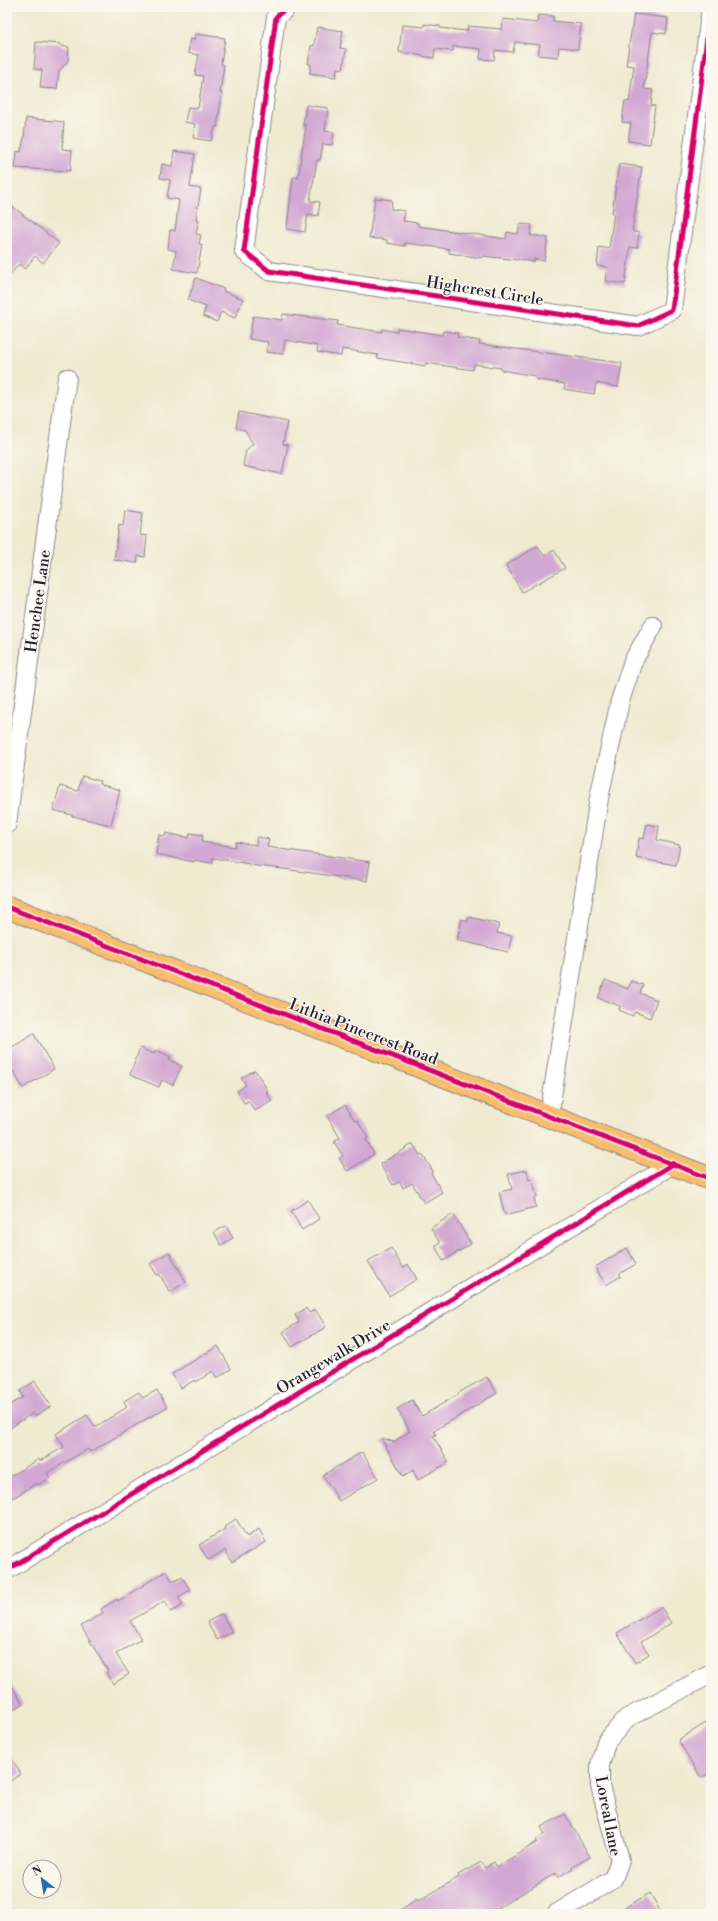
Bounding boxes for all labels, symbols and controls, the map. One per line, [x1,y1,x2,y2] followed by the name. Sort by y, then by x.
[425,272,545,310] street label: Highcrest Circle
[21,548,55,654] street label: Henchee Lane
[286,994,441,1070] street label: Lithia Pinecrest Road
[273,1315,394,1399] street label: Orangewalk Drive
[590,1775,626,1858] street label: Loreal lane
[22,1859,62,1899] north arrow
[30,1863,45,1880] text: N

